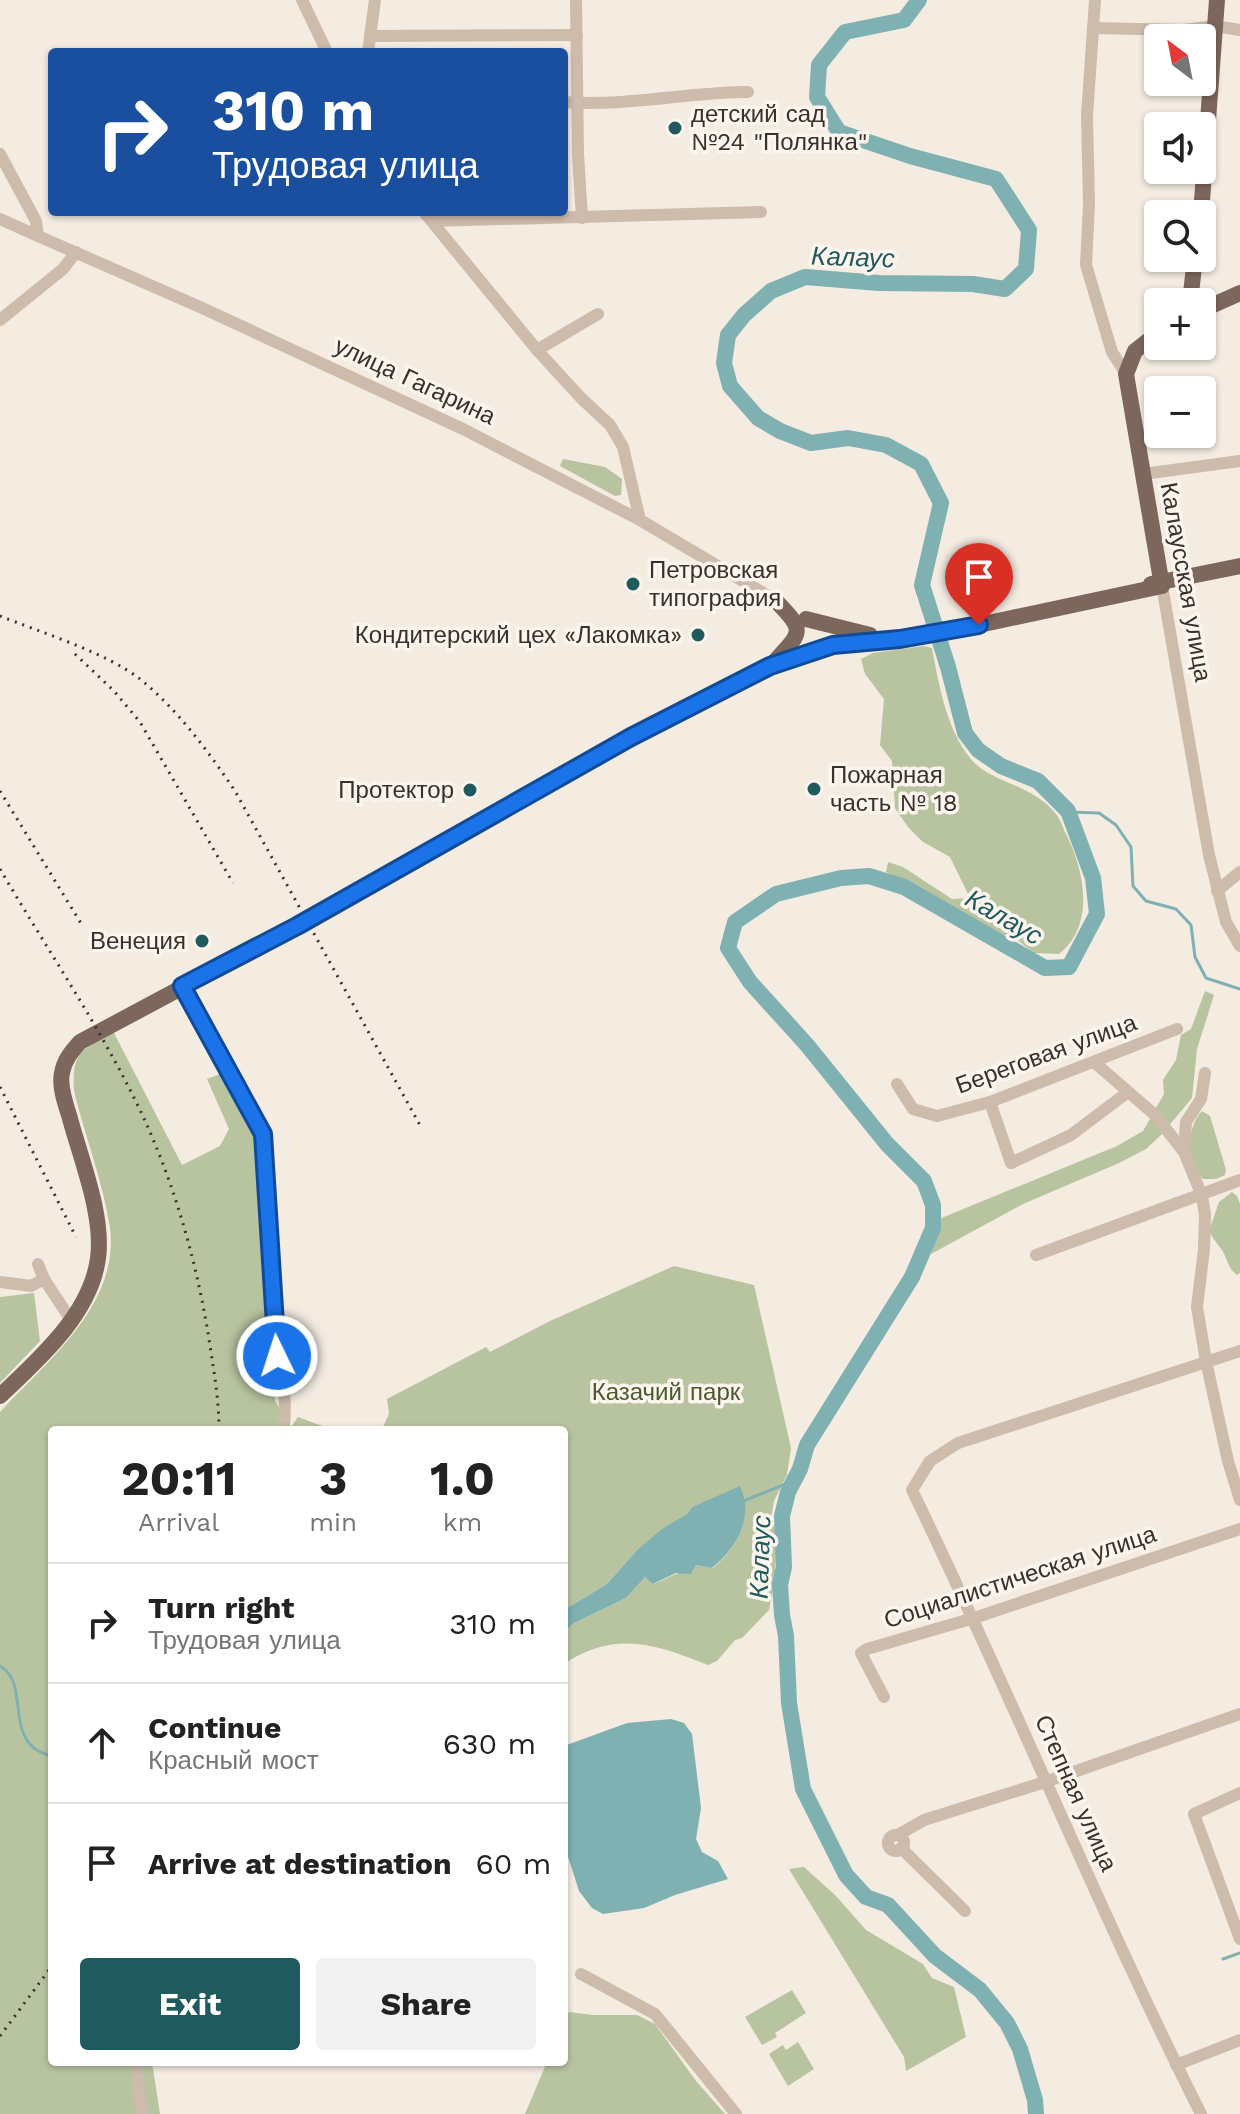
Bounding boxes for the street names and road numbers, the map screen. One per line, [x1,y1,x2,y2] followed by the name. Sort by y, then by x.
[330,332,500,431] street label: улица Гагарина
[1155,480,1217,684] street label: Калаусская улица
[952,1008,1141,1100] street label: Береговая улица
[880,1520,1160,1634] street label: Социалистическая улица
[1029,1710,1123,1876] street label: Степная улица

